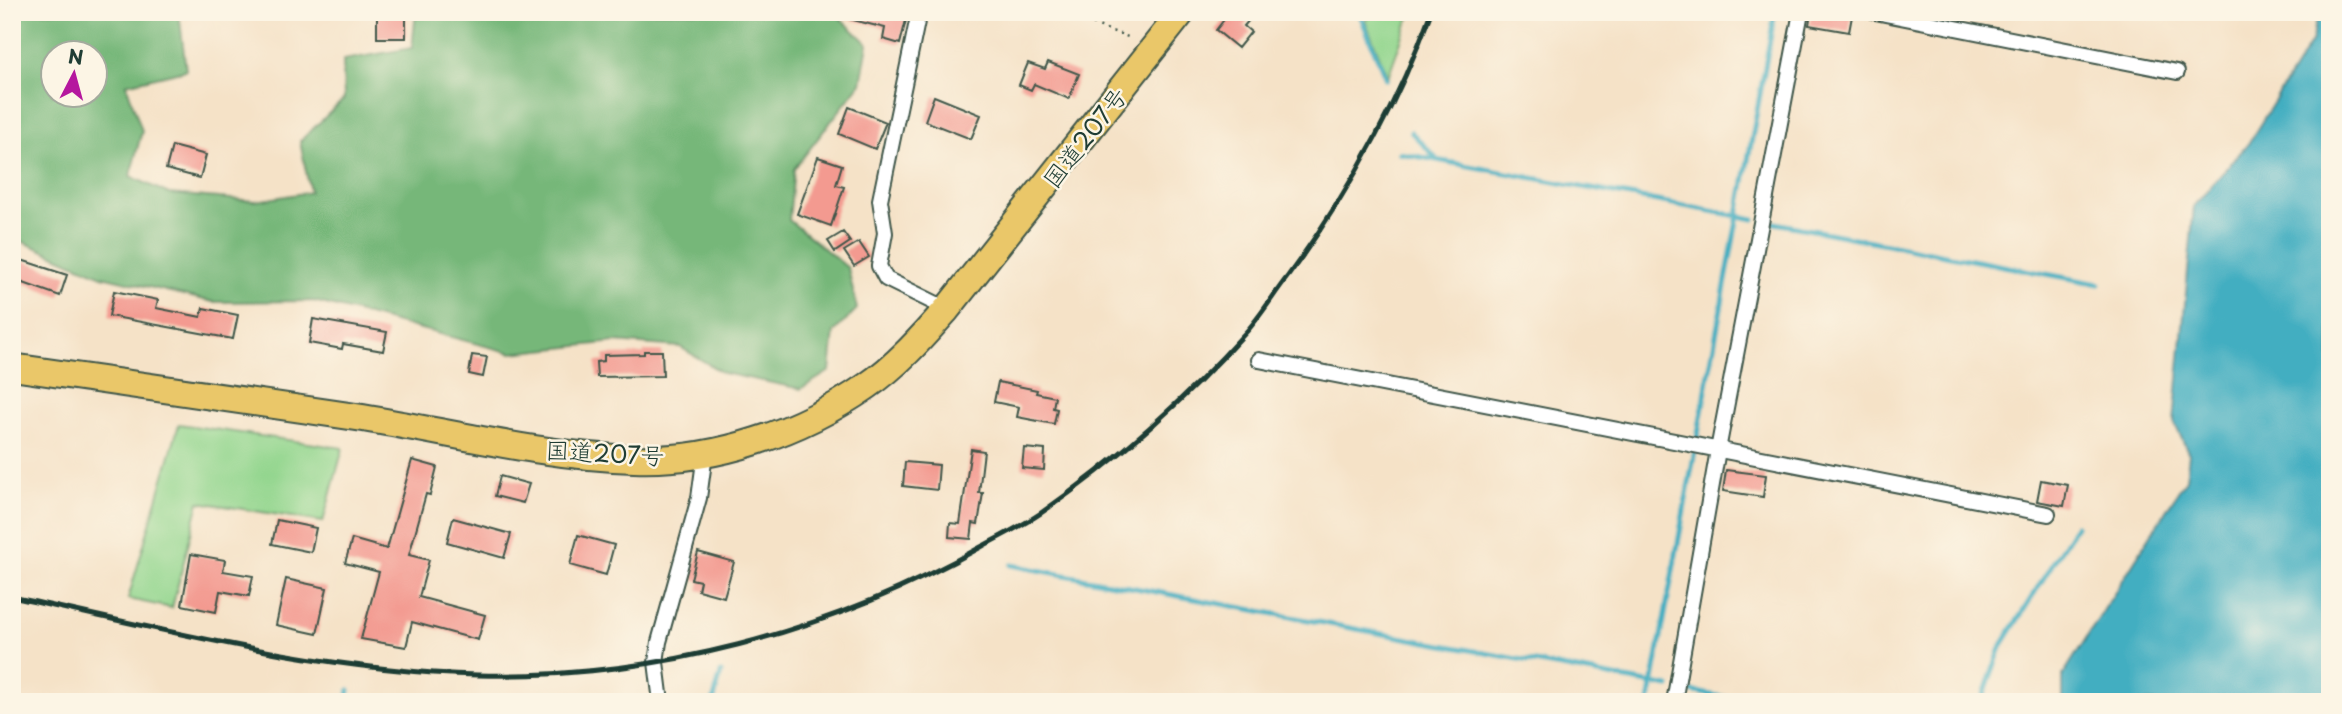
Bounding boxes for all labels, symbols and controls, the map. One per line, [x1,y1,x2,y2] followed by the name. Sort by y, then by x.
[38,38,108,108] north arrow
[67,41,85,71] text: N
[1033,79,1135,195] street label: 国道207号
[544,431,666,473] street label: 国道207号

